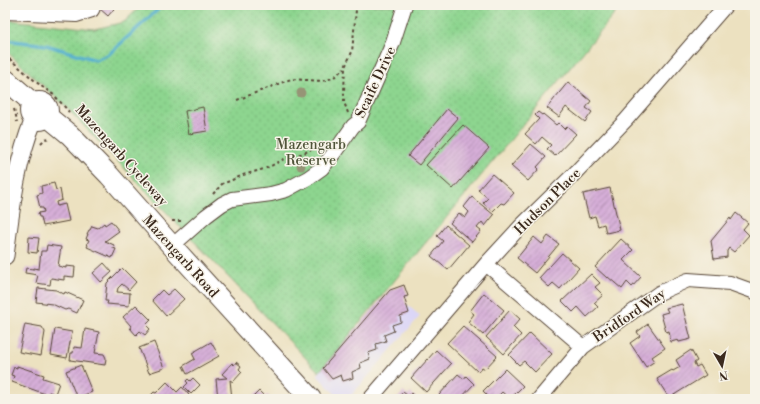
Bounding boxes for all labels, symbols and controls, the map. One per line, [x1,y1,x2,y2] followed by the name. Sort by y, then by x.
[351,44,400,121] street label: Scaife Drive
[71,101,172,210] street label: Mazengarb Cycleway
[276,136,346,170] park label: Mazengarb Reserve
[510,164,585,239] street label: Hudson Place
[138,212,222,302] street label: Mazengarb Road
[589,285,669,347] street label: Bridford Way
[702,346,742,386] north arrow
[718,367,729,383] text: N

